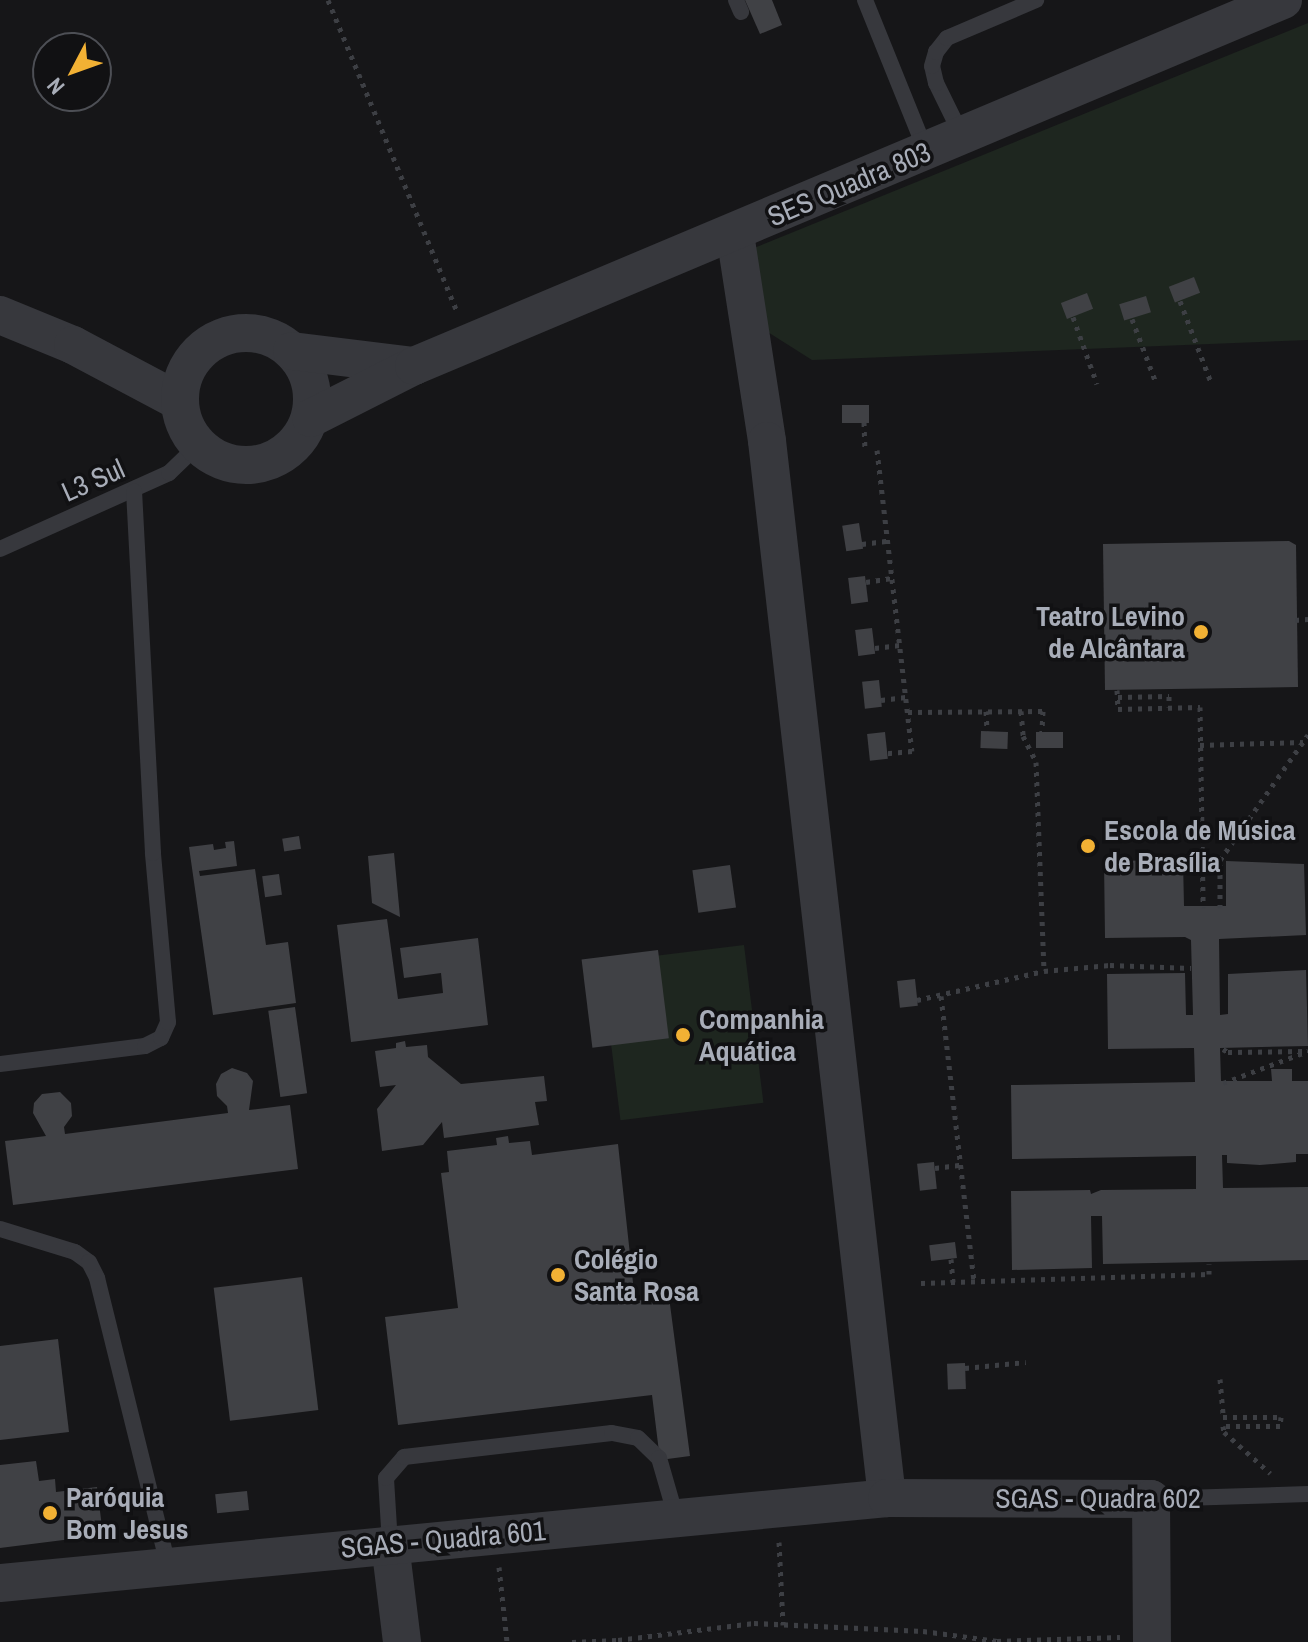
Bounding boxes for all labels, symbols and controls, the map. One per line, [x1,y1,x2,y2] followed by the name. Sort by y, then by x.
[32,32,112,112] north arrow
[40,72,71,101] text: N
[763,135,935,233] street label: SES Quadra 803
[56,451,130,509] street label: L3 Sul
[1036,599,1185,665] place label: Teatro Levino de Alcântara
[1192,623,1210,641] marker: Teatro Levino de Alcântara
[1104,813,1295,879] place label: Escola de Música de Brasília
[1079,837,1097,855] marker: Escola de Música de Brasília
[699,1002,824,1068] place label: Companhia Aquática
[674,1026,692,1044] marker: Companhia Aquática
[574,1242,699,1308] place label: Colégio Santa Rosa
[549,1266,567,1284] marker: Colégio Santa Rosa
[66,1480,188,1546] place label: Paróquia Bom Jesus
[995,1481,1201,1515] street label: SGAS - Quadra 602
[41,1504,59,1522] marker: Paróquia Bom Jesus
[339,1513,547,1565] street label: SGAS - Quadra 601

